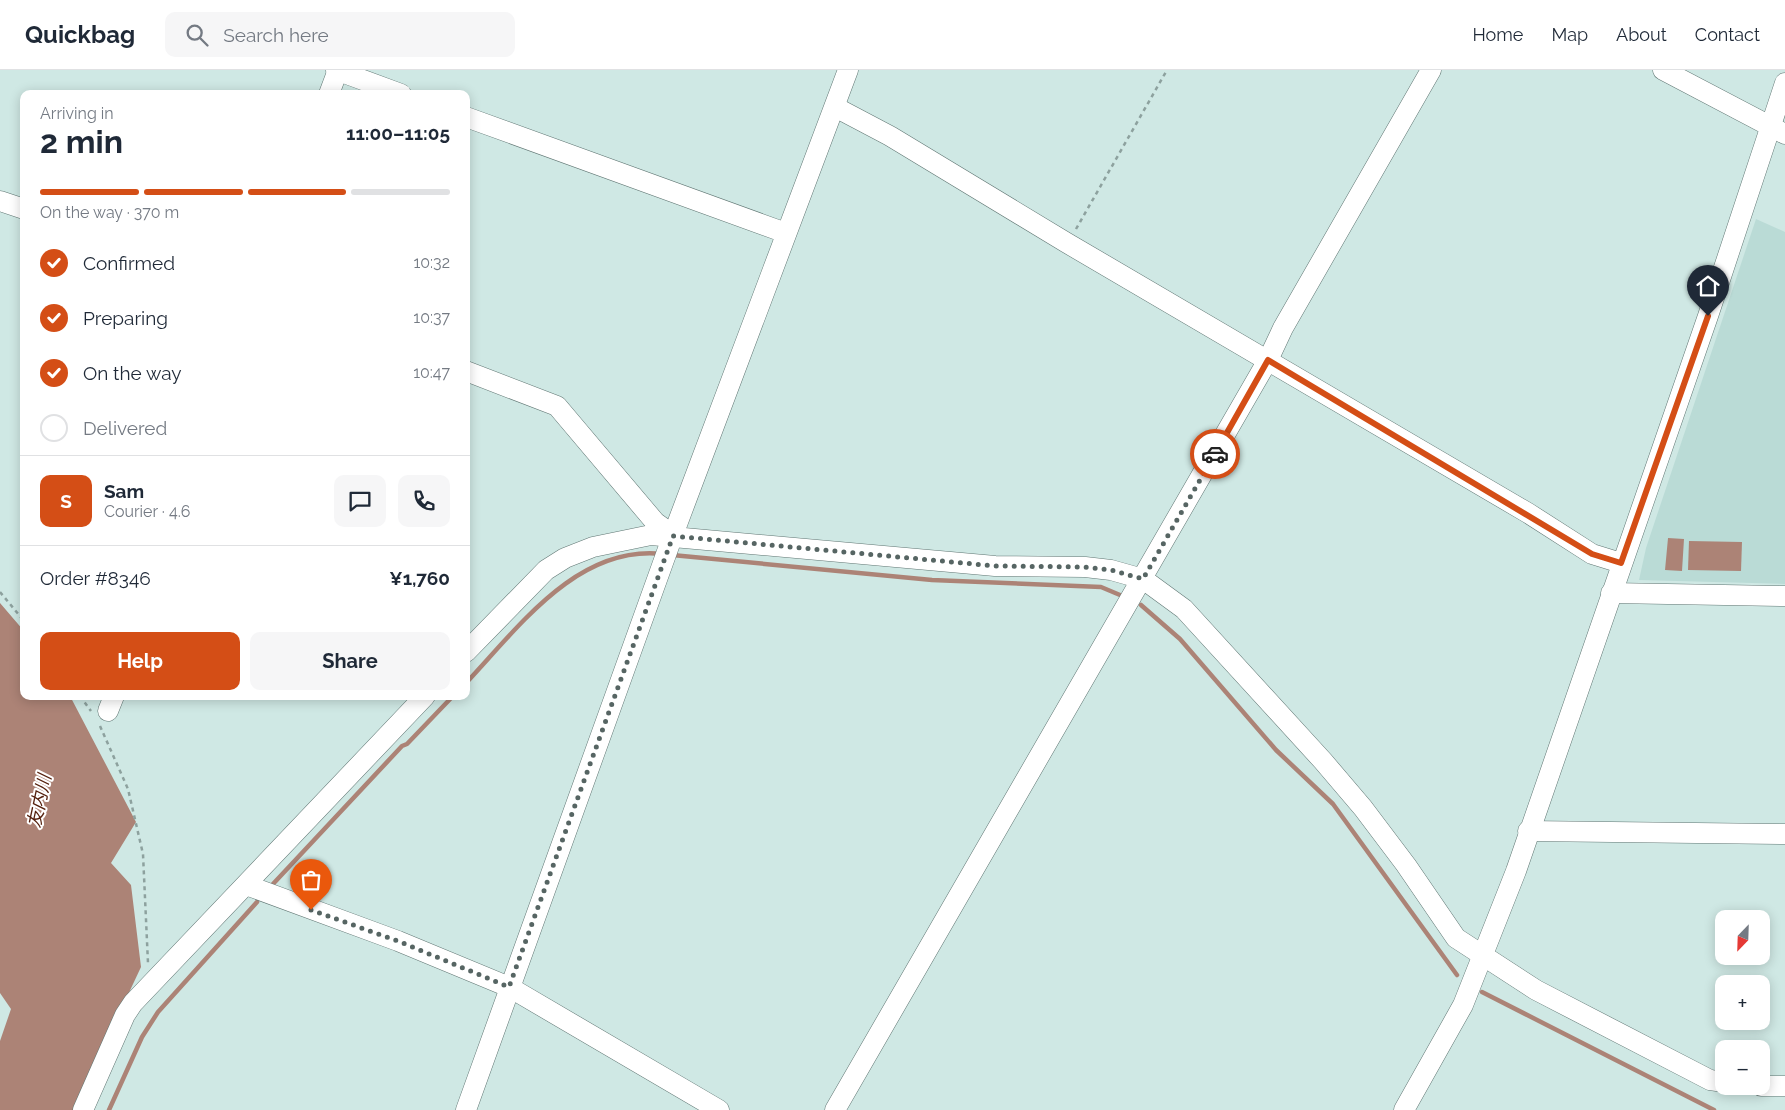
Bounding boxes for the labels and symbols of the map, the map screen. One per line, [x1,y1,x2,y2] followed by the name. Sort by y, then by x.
[1687,265,1729,316] pin
[1190,429,1240,479] courier
[23,770,55,830] water label: 友内川
[290,859,332,910] pin
[1715,910,1770,965] north arrow

